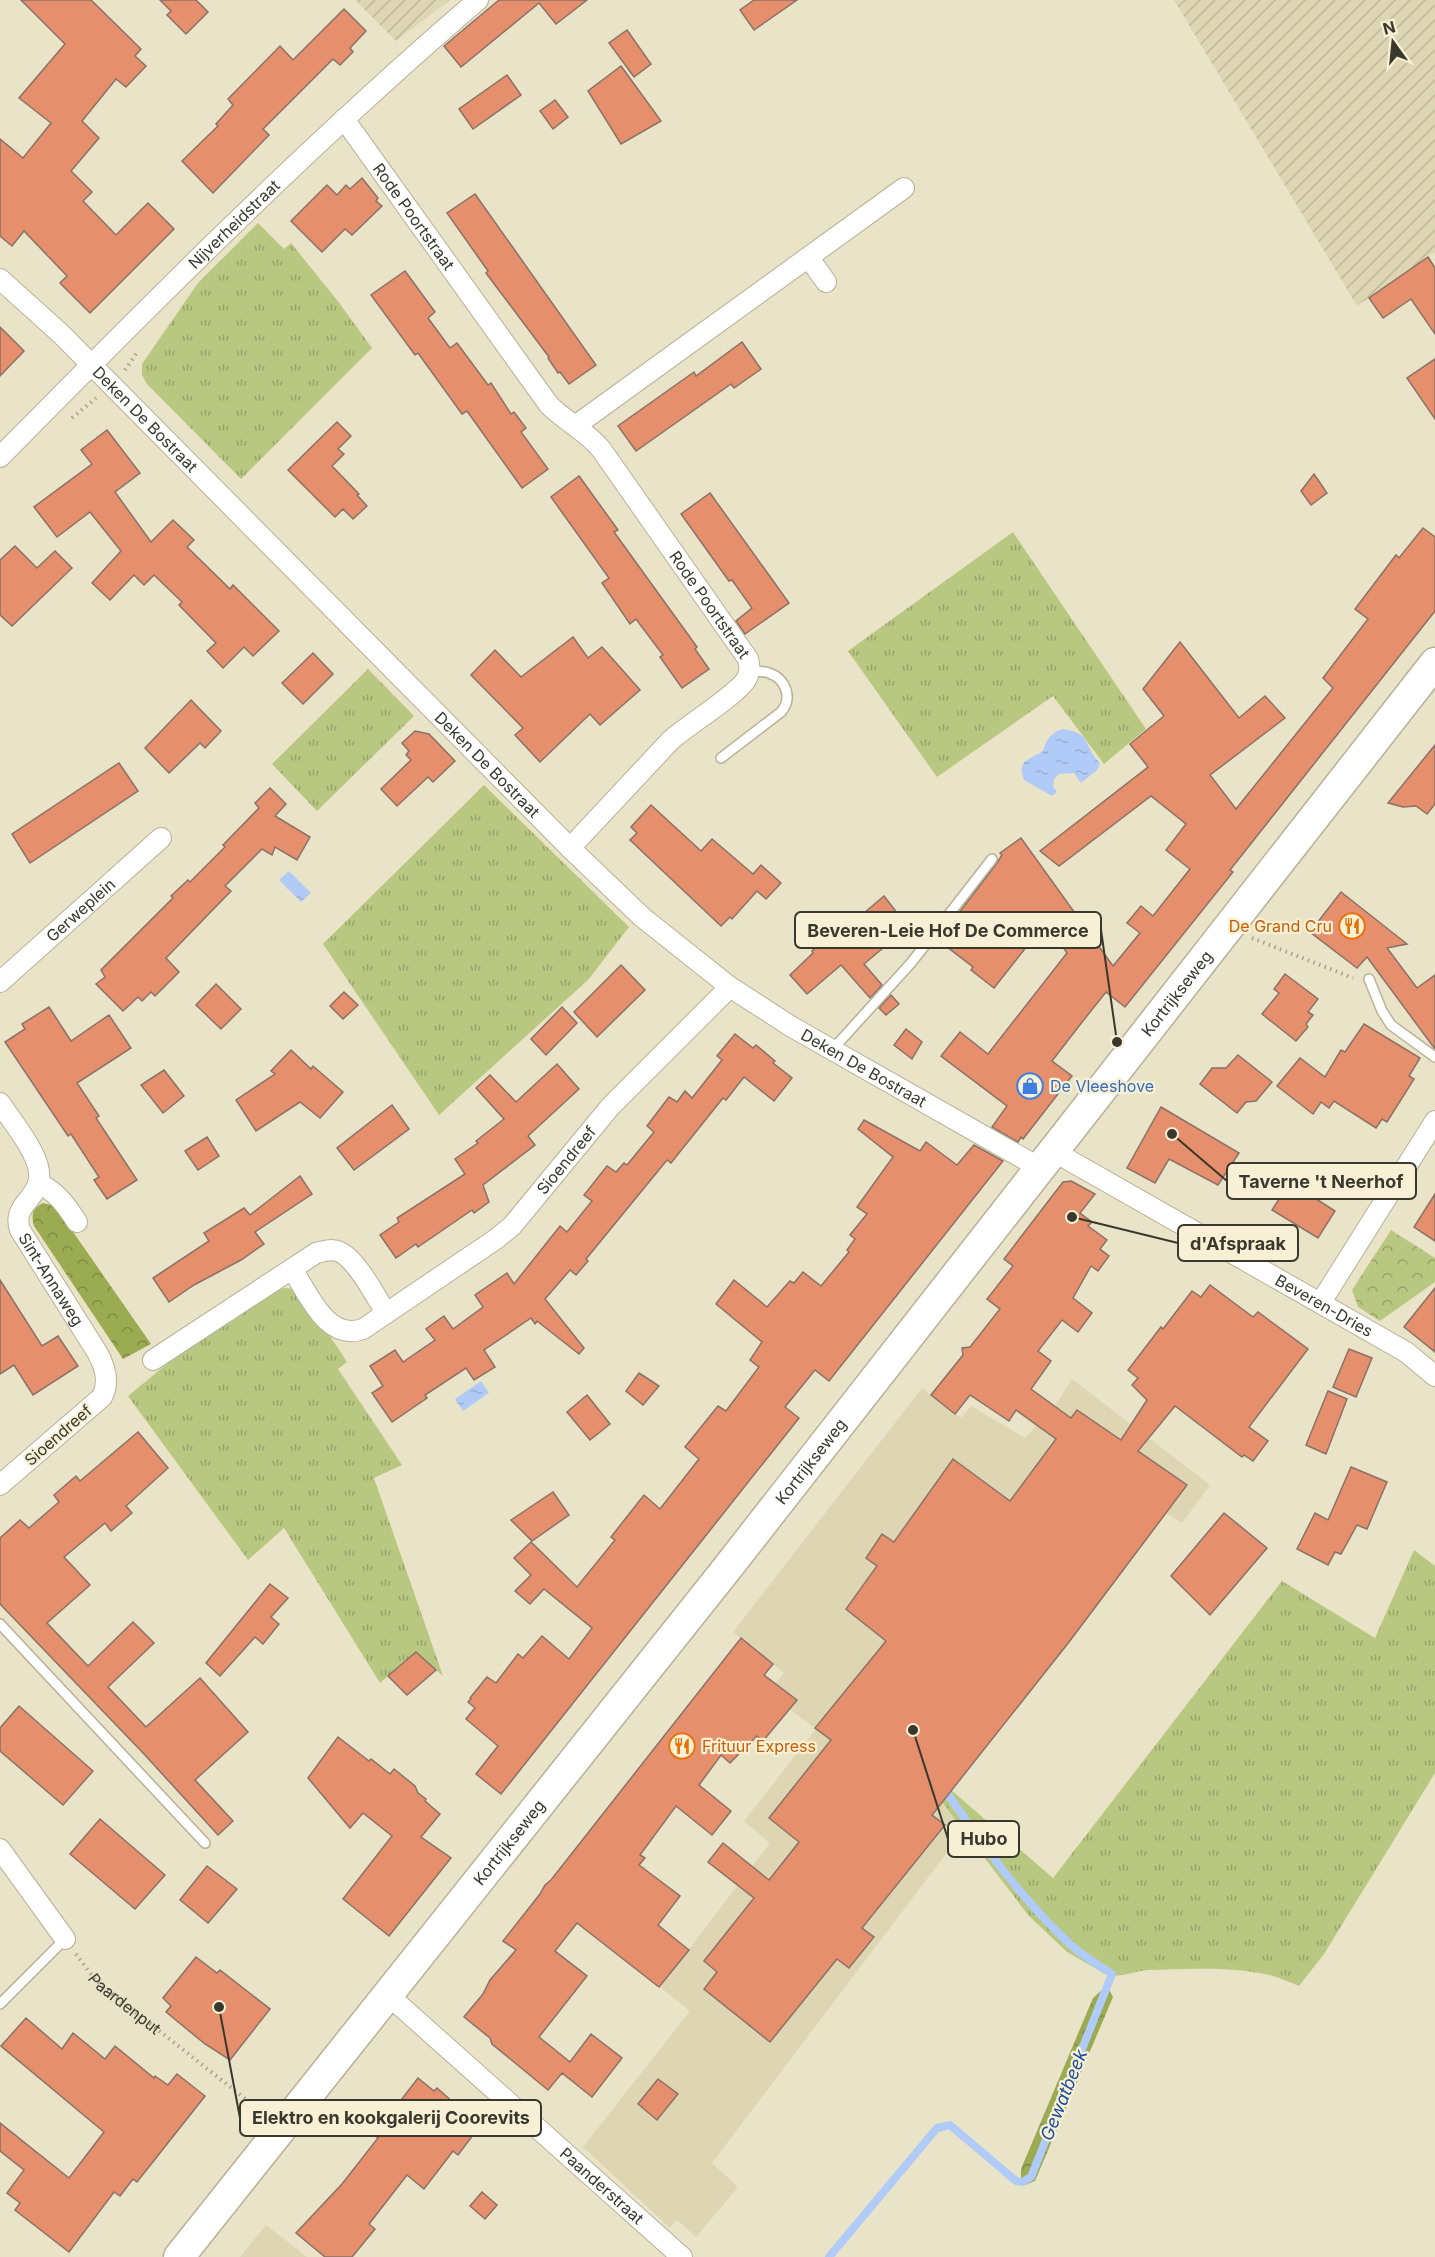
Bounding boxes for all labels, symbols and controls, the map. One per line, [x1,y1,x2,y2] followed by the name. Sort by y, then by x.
[1363,12,1423,72] north arrow
[1381,16,1398,39] text: N
[369,159,459,274] street label: Rode Poortstraat
[184,175,284,273] street label: Nijverheidstraat
[89,362,202,476] street label: Deken De Bostraat
[665,547,754,662] street label: Rode Poortstraat
[431,707,544,822] street label: Deken De Bostraat
[42,874,119,946] street label: Gerweplein
[1337,911,1367,941] restaurant icon: De Grand Cru
[795,912,1101,948] callout: Beveren-Leie Hof De Commerce
[1229,916,1332,936] place label: De Grand Cru
[807,920,1089,941] text: Beveren-Leie Hof De Commerce
[1137,946,1216,1040] street label: Kortrijkseweg
[798,1024,930,1111] street label: Deken De Bostraat
[1015,1071,1045,1101] shop icon: De Vleeshove
[1050,1076,1154,1096] place label: De Vleeshove
[532,1122,600,1198] street label: Sioendreef
[1227,1163,1416,1199] callout: Taverne 't Neerhof
[1239,1171,1403,1192] text: Taverne 't Neerhof
[1178,1225,1298,1261] callout: d'Afspraak
[14,1229,88,1330] street label: Sint-Annaweg
[1190,1233,1287,1254] text: d'Afspraak
[1272,1270,1376,1341] street label: Beveren-Dries
[20,1400,96,1470] street label: Sioendreef
[771,1414,851,1508] street label: Kortrijkseweg
[667,1731,697,1761] restaurant icon: Frituur Express
[702,1736,816,1756] place label: Frituur Express
[469,1796,549,1889] street label: Kortrijkseweg
[948,1821,1019,1857] callout: Hubo
[960,1828,1008,1849] text: Hubo
[84,1969,165,2038] street label: Paardenput
[1036,2045,1092,2143] water label: Gewatbeek
[240,2100,541,2136] callout: Elektro en kookgalerij Coorevits
[252,2107,530,2128] text: Elektro en kookgalerij Coorevits
[556,2143,648,2228] street label: Paanderstraat

